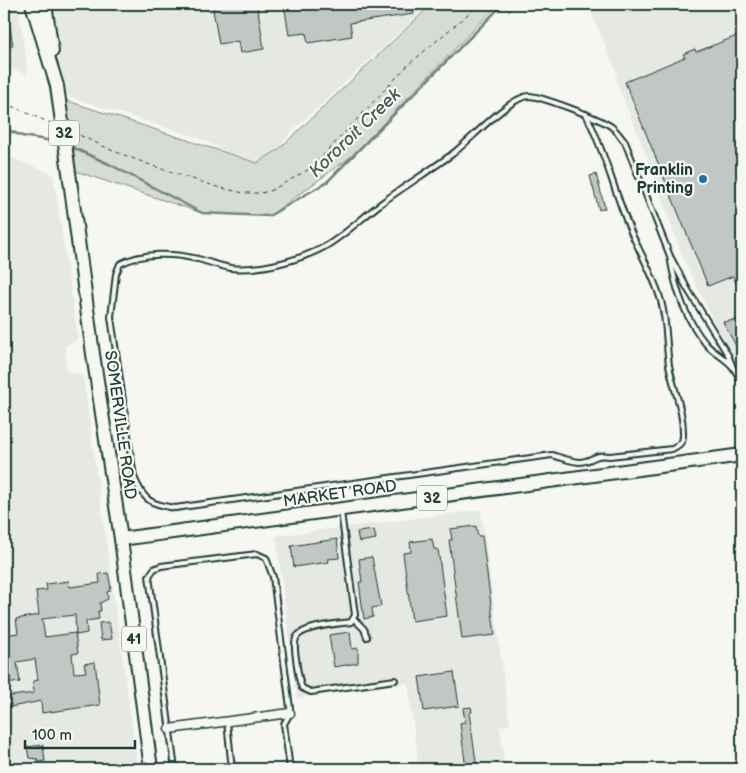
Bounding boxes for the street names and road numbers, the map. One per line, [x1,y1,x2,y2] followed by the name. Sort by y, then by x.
[49,120,79,146] road number: 32
[100,349,140,501] street label: SOMERVILLE ROAD
[282,477,398,511] street label: MARKET ROAD
[417,486,447,510] road number: 32
[122,626,146,652] road number: 41

